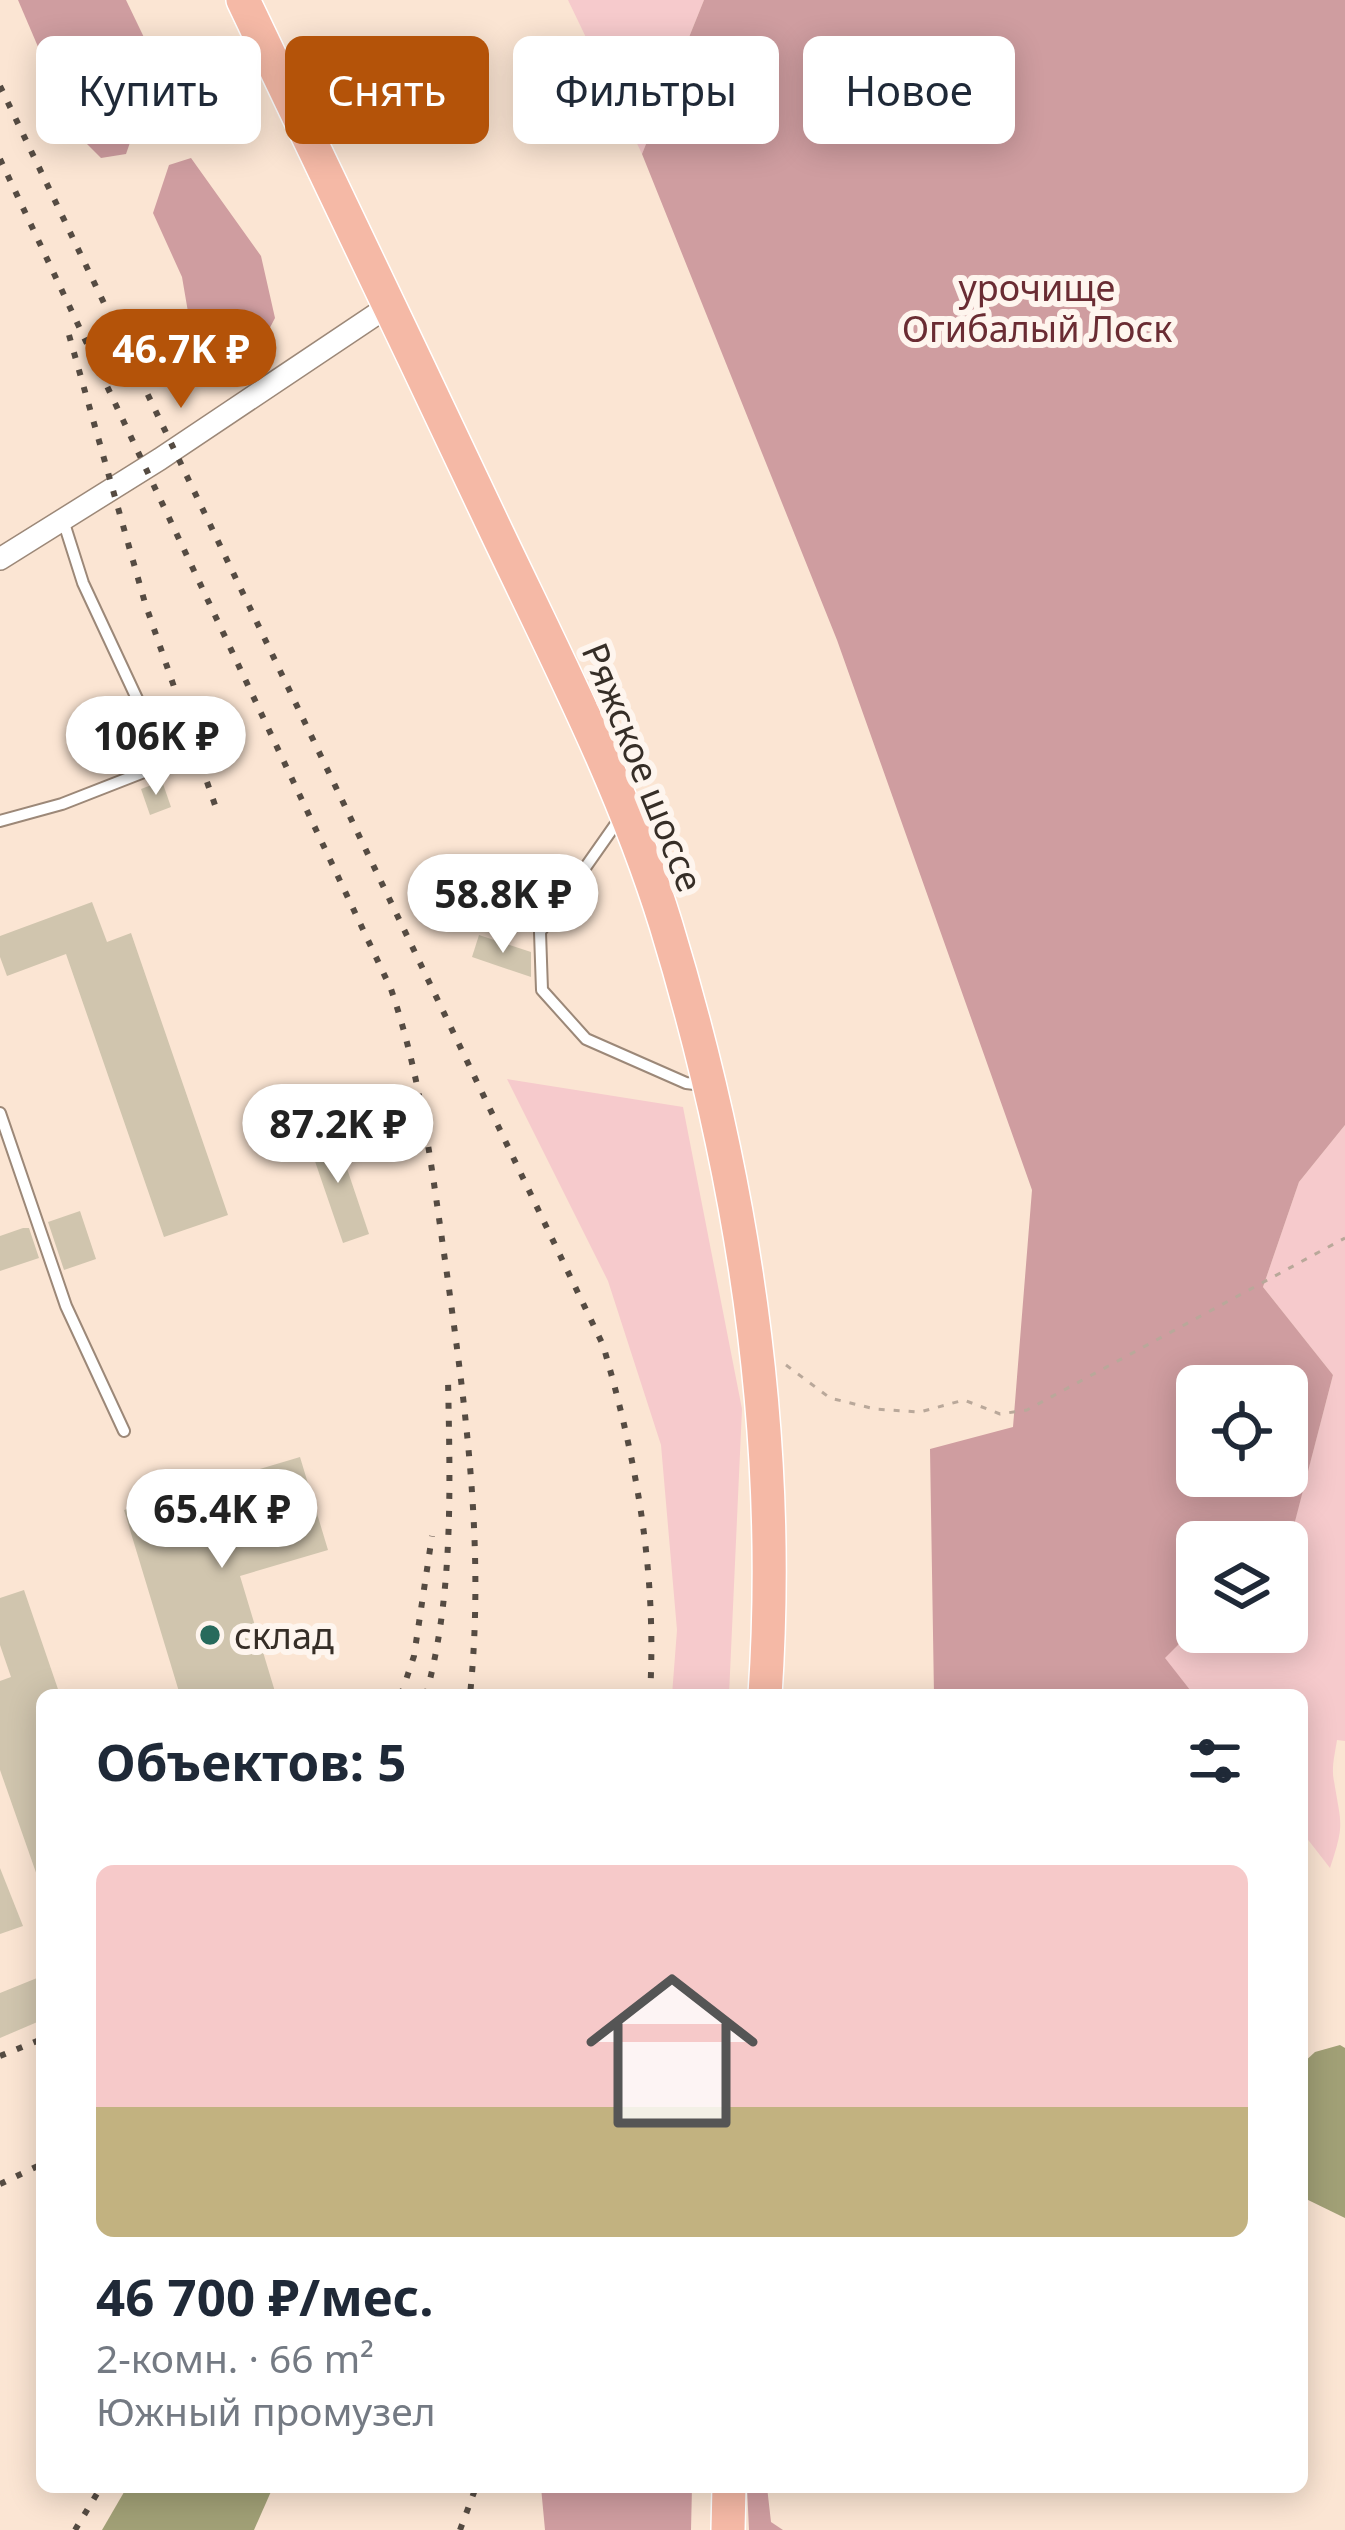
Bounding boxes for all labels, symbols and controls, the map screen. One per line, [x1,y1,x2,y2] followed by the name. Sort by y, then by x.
[36,36,261,144] chip: Купить
[285,36,489,144] chip: Снять
[513,36,779,144] chip: Фильтры
[803,36,1015,144] chip: Новое
[902,263,1172,353] park label: урочище Огибалый Лоск
[70,309,292,411] pin: 46.7K ₽
[112,321,250,374] text: 46.7K ₽
[571,636,715,898] street label: Ряжское шоссе
[58,696,254,798] pin: 106K ₽
[93,708,219,761] text: 106K ₽
[392,854,614,956] pin: 58.8K ₽
[434,866,572,919] text: 58.8K ₽
[227,1084,449,1186] pin: 87.2K ₽
[269,1096,407,1149] text: 87.2K ₽
[1176,1365,1308,1653] map controls
[1176,1365,1308,1497] button: locate
[111,1469,333,1571] pin: 65.4K ₽
[153,1481,291,1534] text: 65.4K ₽
[1176,1521,1308,1653] button: layers
[234,1611,334,1660] place label: склад
[197,1622,223,1648] marker: склад
[96,1726,406,1796] text: Объектов: 5
[1182,1728,1248,1794] icon: filters
[564,1943,780,2159] icon: home
[96,2261,434,2331] text: 46 700 ₽/мес.
[96,2331,374,2384] text: 2-комн. · 66 m²
[96,2384,436,2437] text: Южный промузел

